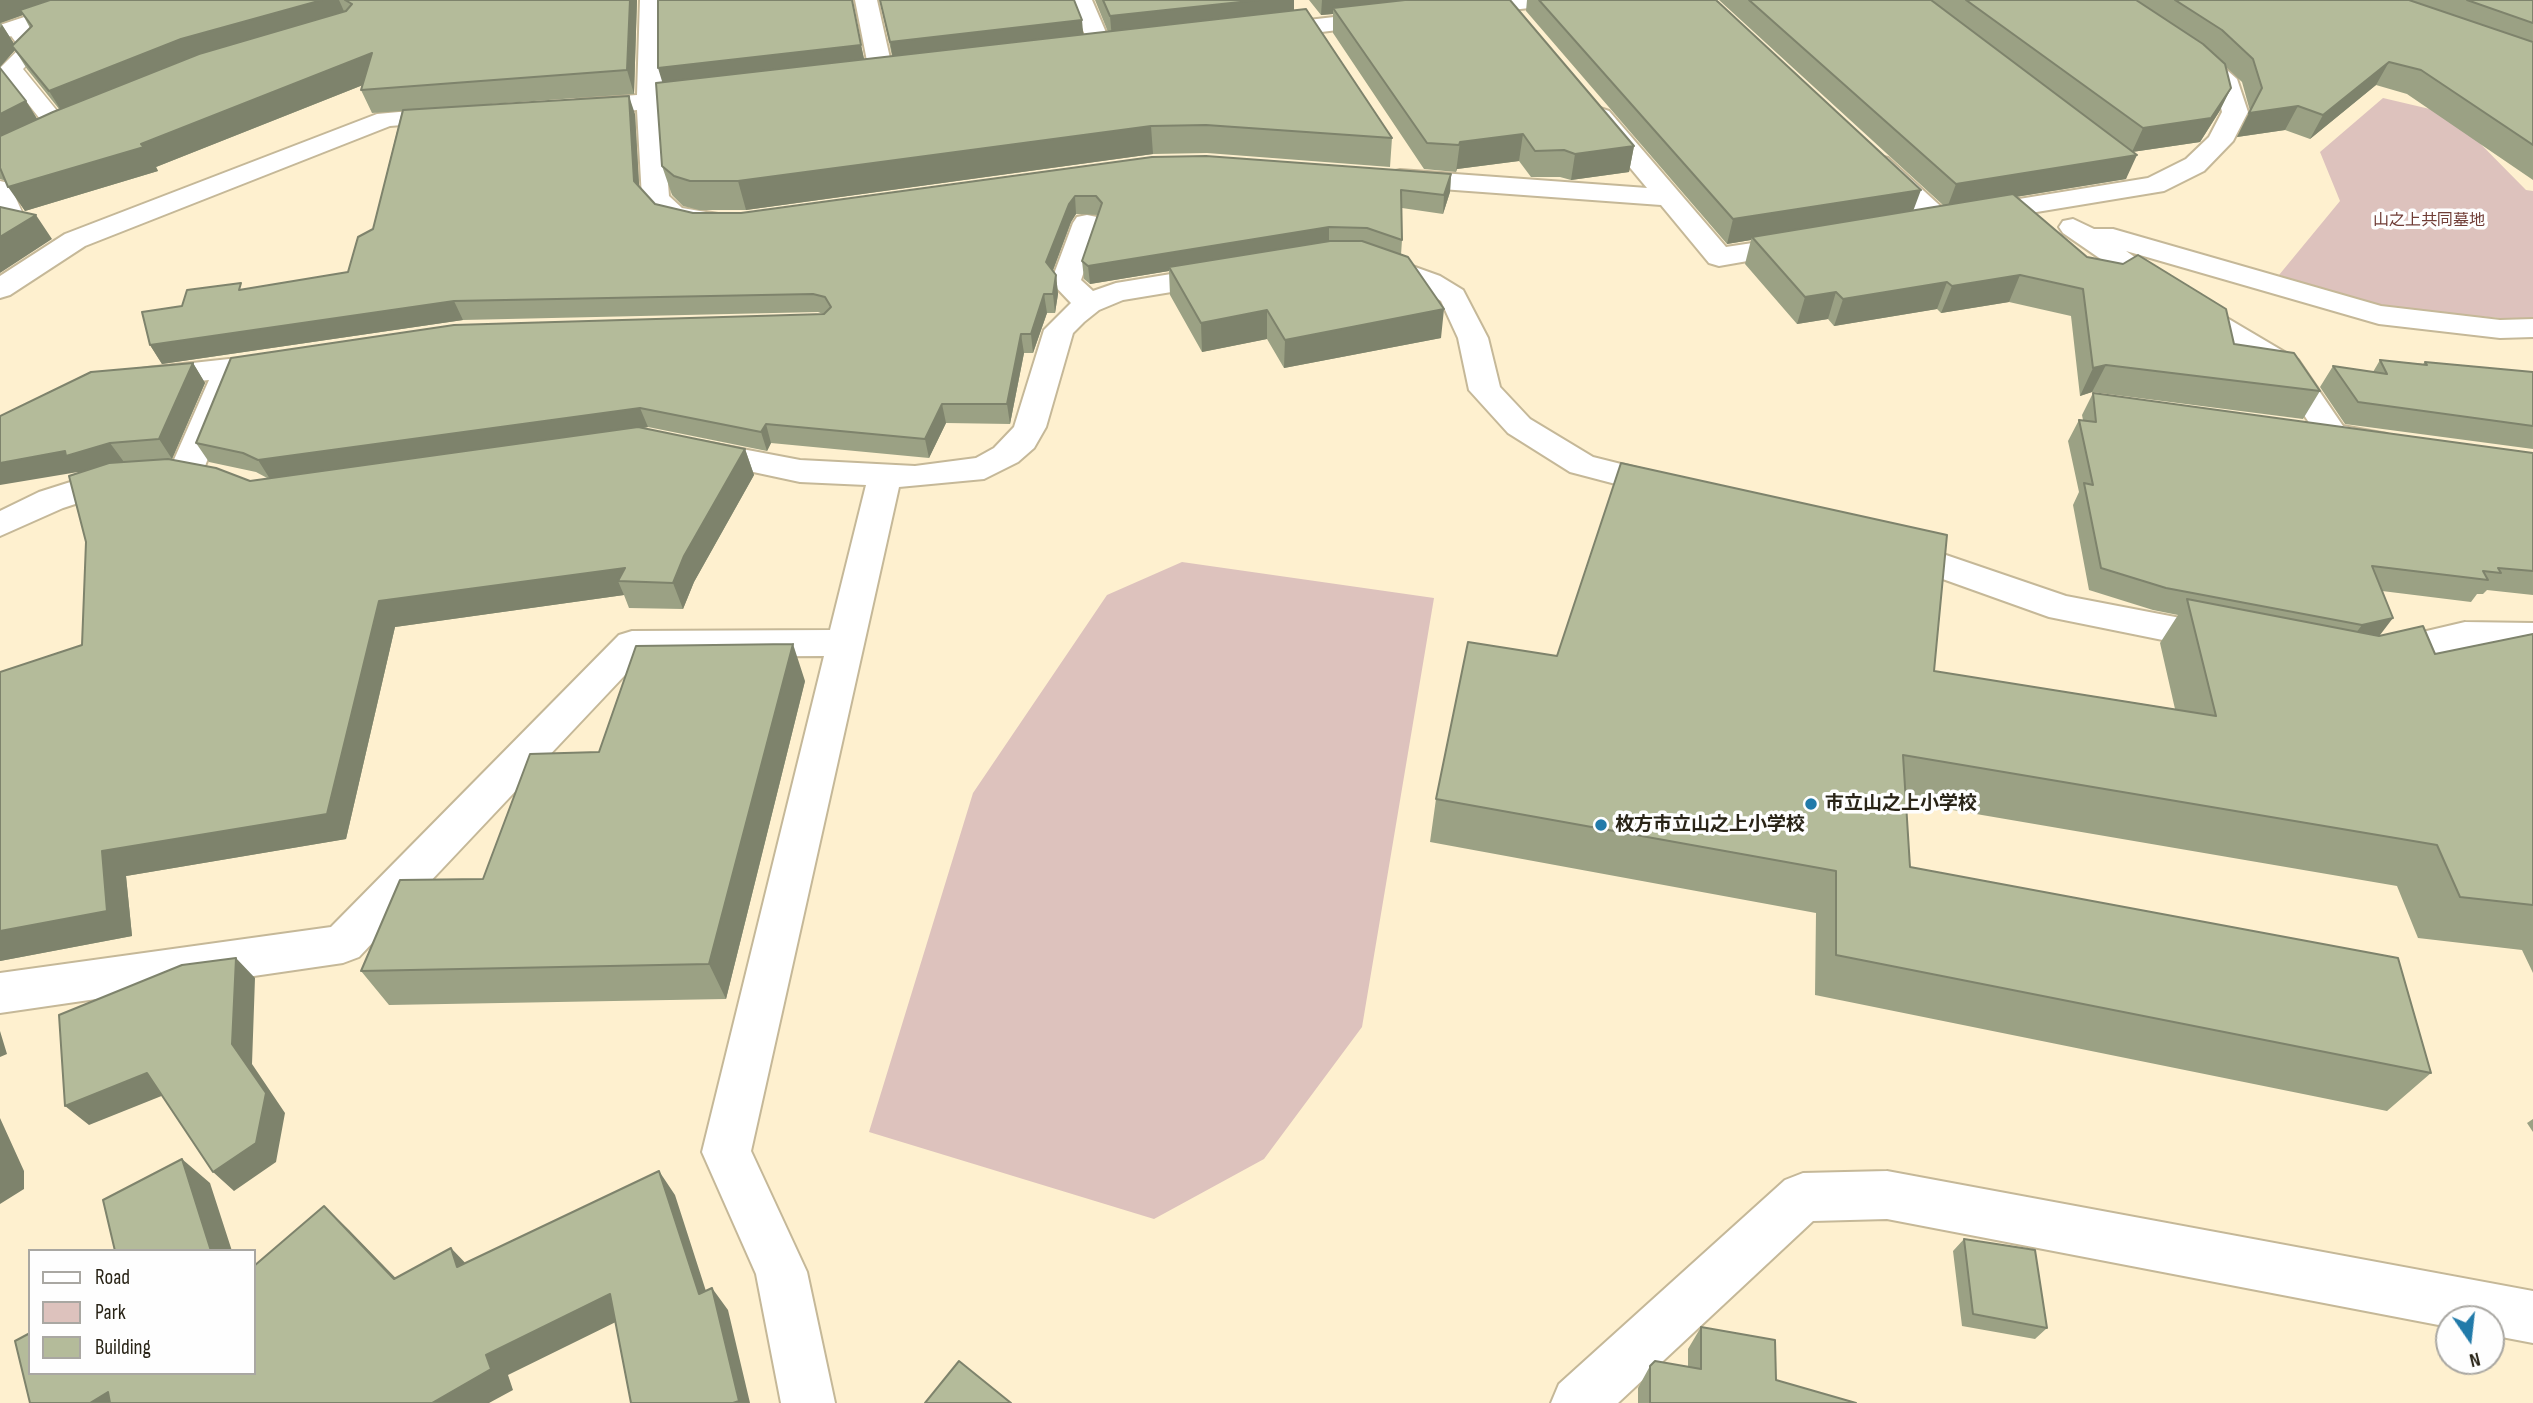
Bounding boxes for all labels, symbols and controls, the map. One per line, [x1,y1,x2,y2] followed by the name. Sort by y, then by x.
[2373,211,2485,231] park label: 山之上共同墓地
[1825,793,1977,815] place label: 市立山之上小学校
[1803,796,1819,812] marker: 市立山之上小学校
[1615,814,1805,836] place label: 枚方市立山之上小学校
[1593,817,1609,833] marker: 枚方市立山之上小学校
[28,1249,256,1375] legend
[95,1265,130,1290] text: Road
[95,1300,126,1325] text: Park
[2435,1305,2505,1375] north arrow
[95,1335,151,1360] text: Building
[2467,1347,2482,1371] text: N

